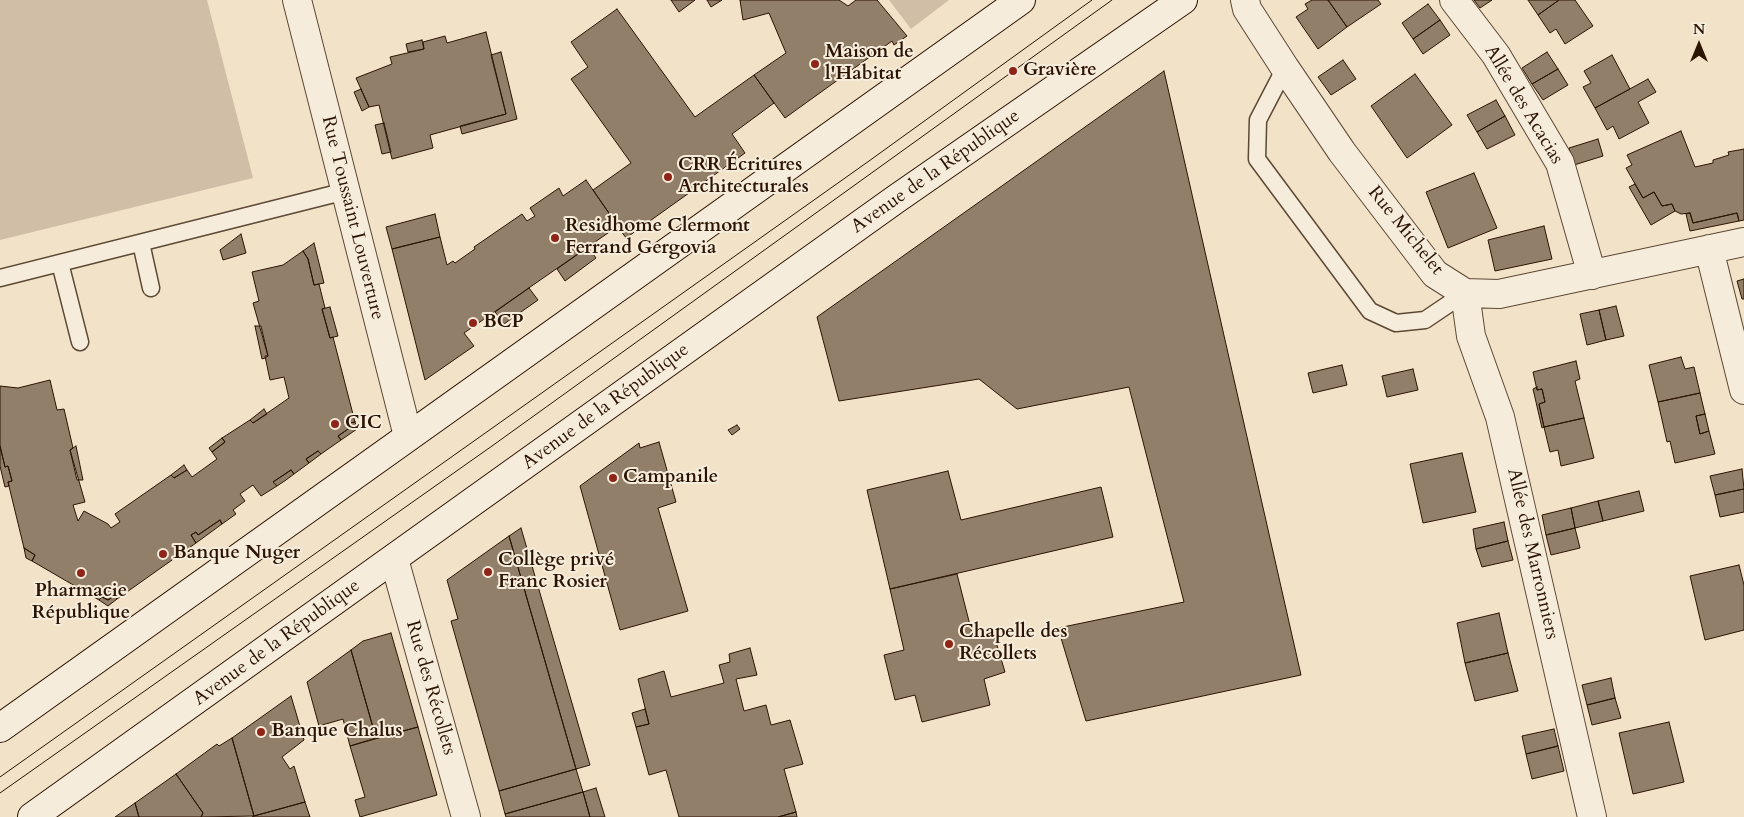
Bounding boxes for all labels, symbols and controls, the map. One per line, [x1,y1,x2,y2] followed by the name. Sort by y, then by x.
[1674,20,1724,70] north arrow
[1693,20,1705,39] text: N
[1479,41,1567,169] street label: Allée des Acacias
[825,42,914,86] place label: Maison de l'Habitat
[809,58,821,70] marker: Maison de l'Habitat
[1023,60,1097,82] place label: Gravière
[1007,65,1019,77] marker: Gravière
[847,105,1025,239] street label: Avenue de la République
[316,114,388,322] street label: Rue Toussaint Louverture
[678,155,809,199] place label: CRR Écritures Architecturales
[662,171,674,183] marker: CRR Écritures Architecturales
[1362,182,1448,280] street label: Rue Michelet
[565,216,750,260] place label: Residhome Clermont Ferrand Gergovia
[549,232,561,244] marker: Residhome Clermont Ferrand Gergovia
[483,312,524,334] place label: BCP
[467,317,479,329] marker: BCP
[518,339,694,475] street label: Avenue de la République
[345,413,382,435] place label: CIC
[329,418,341,430] marker: CIC
[1501,466,1563,642] street label: Allée des Marronniers
[623,467,718,489] place label: Campanile
[607,472,619,484] marker: Campanile
[173,543,300,565] place label: Banque Nuger
[157,548,169,560] marker: Banque Nuger
[498,550,614,594] place label: Collège privé Franc Rosier
[482,566,494,578] marker: Collège privé Franc Rosier
[75,567,87,579] marker: Pharmacie République
[189,575,365,711] street label: Avenue de la République
[32,581,130,625] place label: Pharmacie République
[400,618,460,758] street label: Rue des Récollets
[959,622,1068,666] place label: Chapelle des Récollets
[943,638,955,650] marker: Chapelle des Récollets
[271,721,403,743] place label: Banque Chalus
[255,726,267,738] marker: Banque Chalus

